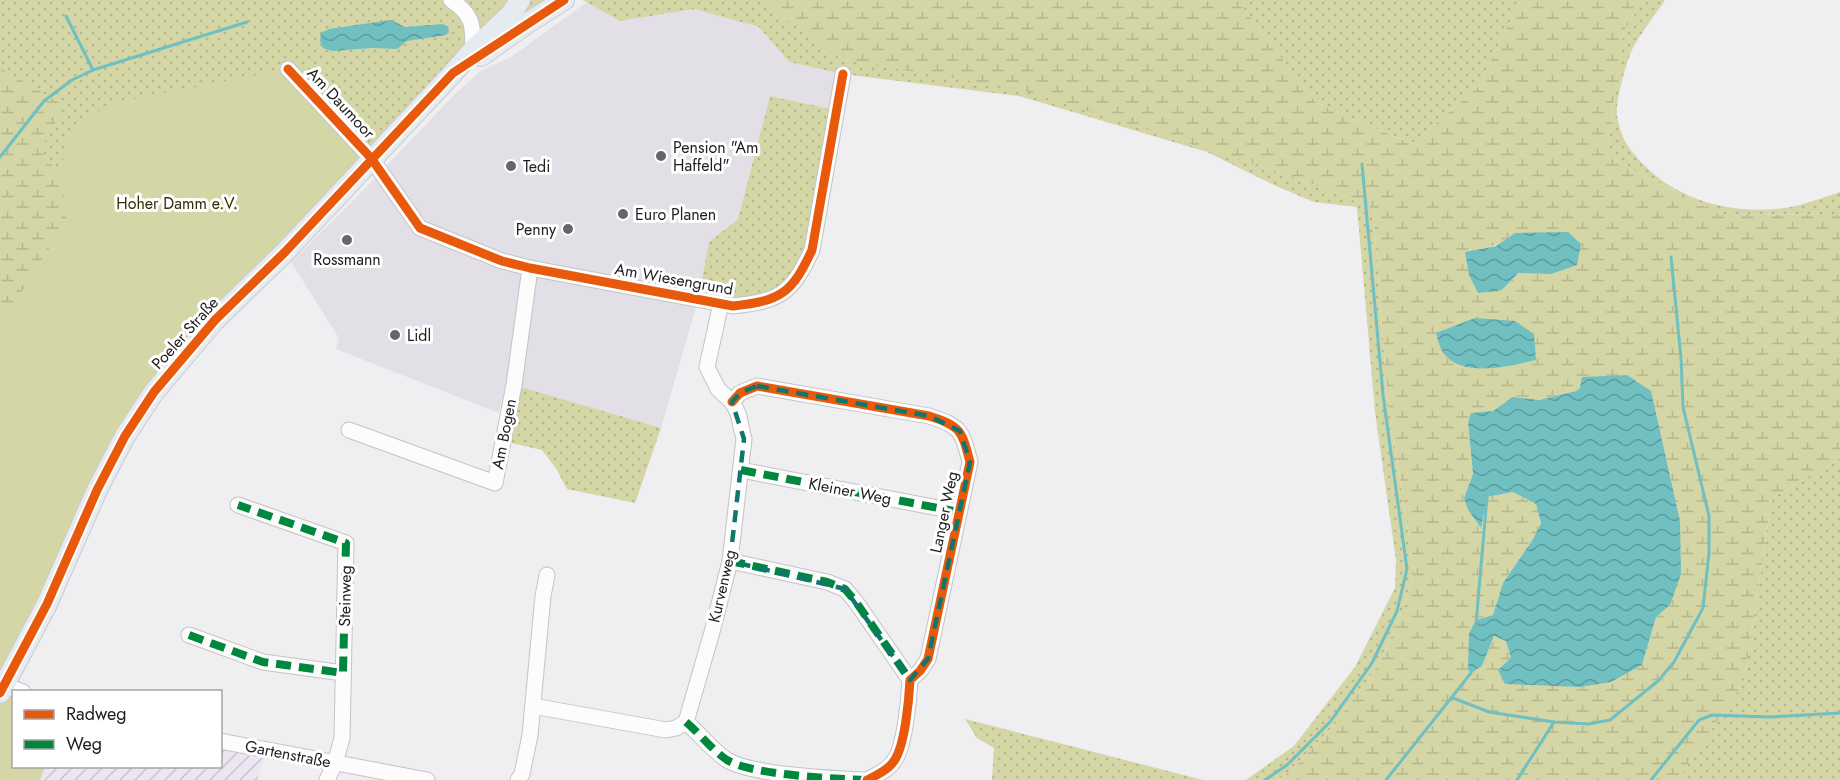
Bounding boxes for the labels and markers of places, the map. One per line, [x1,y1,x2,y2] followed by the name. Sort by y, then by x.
[673,136,759,177] place label: Pension "Am Haffeld"
[654,149,668,163] marker: Pension "Am Haffeld"
[523,155,550,178] place label: Tedi
[504,159,518,173] marker: Tedi
[635,203,716,226] place label: Euro Planen
[616,207,630,221] marker: Euro Planen
[516,218,557,241] place label: Penny
[561,222,575,236] marker: Penny
[340,233,354,247] marker: Rossmann
[313,248,381,271] place label: Rossmann
[407,324,431,347] place label: Lidl
[388,328,402,342] marker: Lidl

